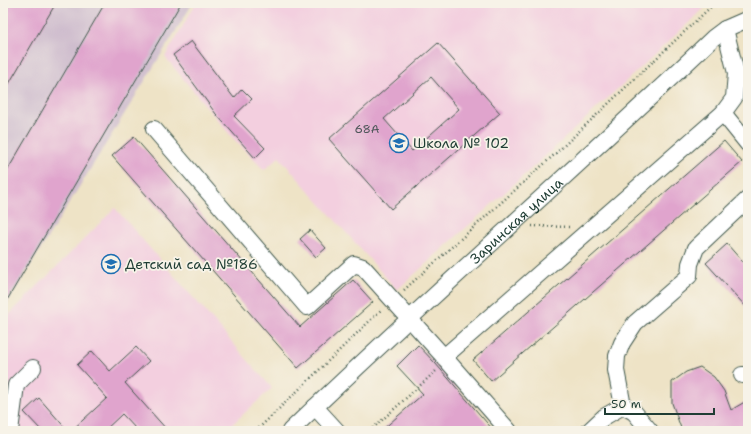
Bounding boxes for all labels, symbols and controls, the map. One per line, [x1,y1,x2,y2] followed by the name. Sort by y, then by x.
[354,121,380,137] house number: 68А
[388,132,410,154] school or university icon: Школа № 102
[413,134,509,152] place label: Школа № 102
[466,173,567,268] street label: Заринская улица
[100,253,122,275] school or university icon: Детский сад №186
[125,255,258,273] place label: Детский сад №186
[605,390,714,416] scale bar
[611,396,641,412] text: 50 m

